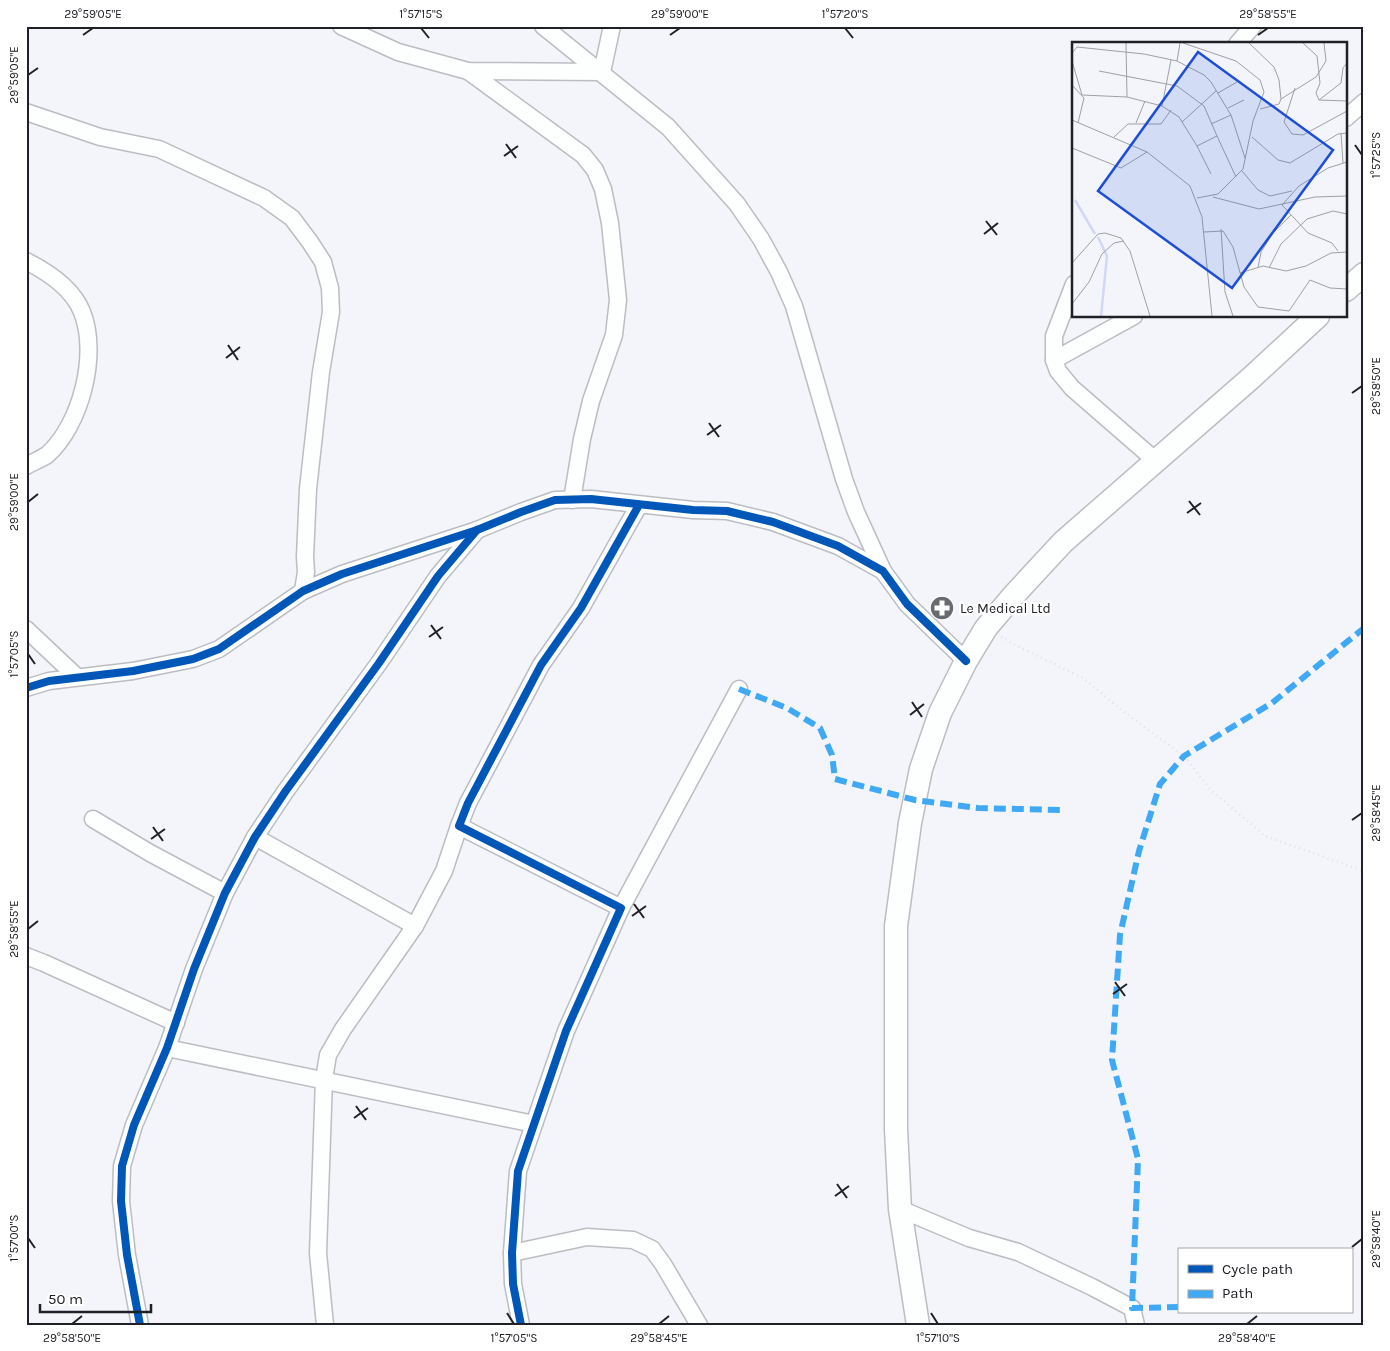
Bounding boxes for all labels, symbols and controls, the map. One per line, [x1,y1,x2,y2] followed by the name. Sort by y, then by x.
[64,7,122,21] text: 29°59'05"E
[399,7,443,21] text: 1°57'15"S
[651,7,709,21] text: 29°59'00"E
[821,7,869,21] text: 1°57'20"S
[1239,7,1297,21] text: 29°58'55"E
[1072,42,1348,318] inset map
[7,46,21,104] text: 29°59'05"E
[1369,132,1383,178] text: 1°57'25"S
[1369,357,1383,415] text: 29°58'50"E
[7,473,21,531] text: 29°59'00"E
[929,595,955,621] pharmacy icon: Le Medical Ltd
[960,600,1051,617] place label: Le Medical Ltd
[7,631,21,677] text: 1°57'05"S
[1369,784,1383,842] text: 29°58'45"E
[7,900,21,958] text: 29°58'55"E
[1369,1210,1383,1268] text: 29°58'40"E
[7,1214,21,1262] text: 1°57'00"S
[1178,1248,1352,1314] legend
[1222,1260,1293,1278] text: Cycle path
[40,1281,151,1313] scale bar
[1222,1284,1253,1302] text: Path
[48,1290,83,1308] text: 50 m
[43,1331,101,1345] text: 29°58'50"E
[491,1331,537,1345] text: 1°57'05"S
[630,1331,688,1345] text: 29°58'45"E
[916,1331,960,1345] text: 1°57'10"S
[1218,1331,1276,1345] text: 29°58'40"E

